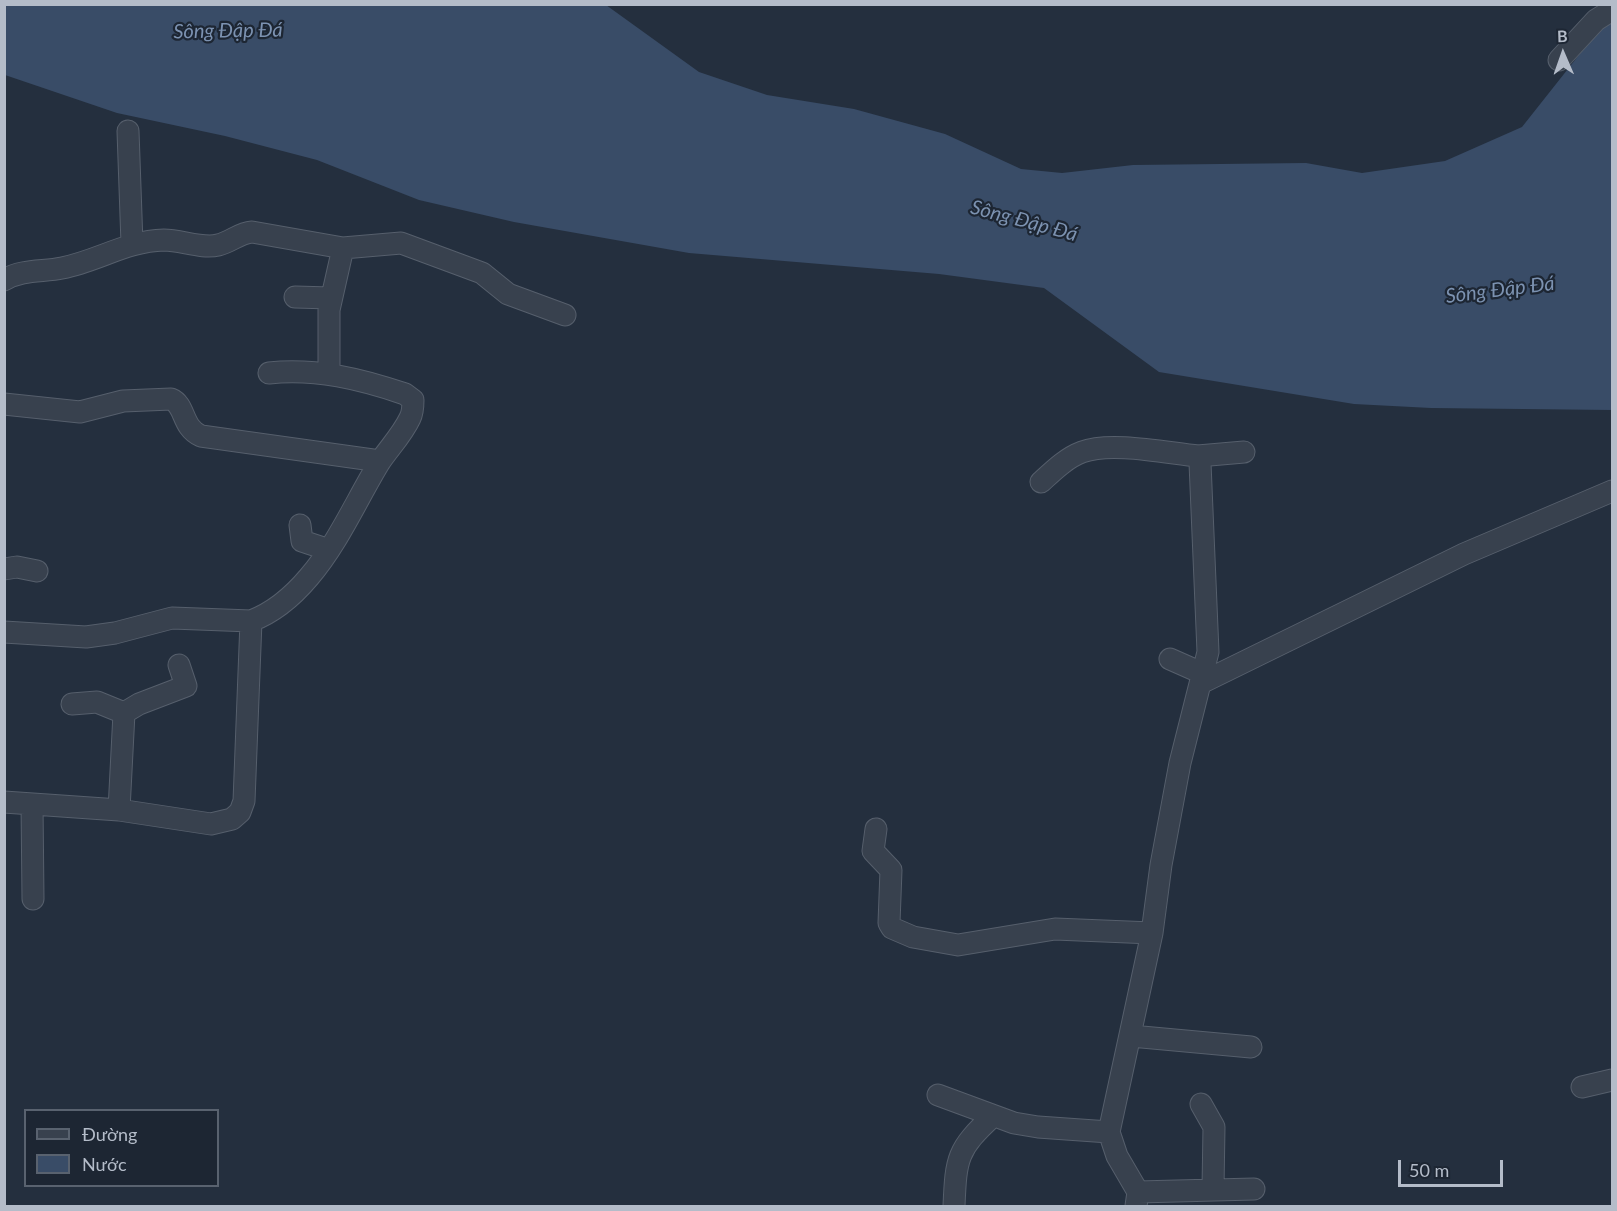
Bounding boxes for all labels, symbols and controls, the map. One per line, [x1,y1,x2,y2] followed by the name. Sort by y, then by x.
[173,18,283,44] water label: Sông Đập Đá
[1533,24,1593,84] north arrow
[1557,26,1568,45] text: B
[968,195,1080,247] water label: Sông Đập Đá
[1444,271,1556,309] water label: Sông Đập Đá
[24,1109,219,1187] legend
[82,1123,137,1145] text: Đường
[1401,1148,1506,1186] scale bar
[82,1153,127,1175] text: Nước
[1409,1159,1449,1181] text: 50 m

